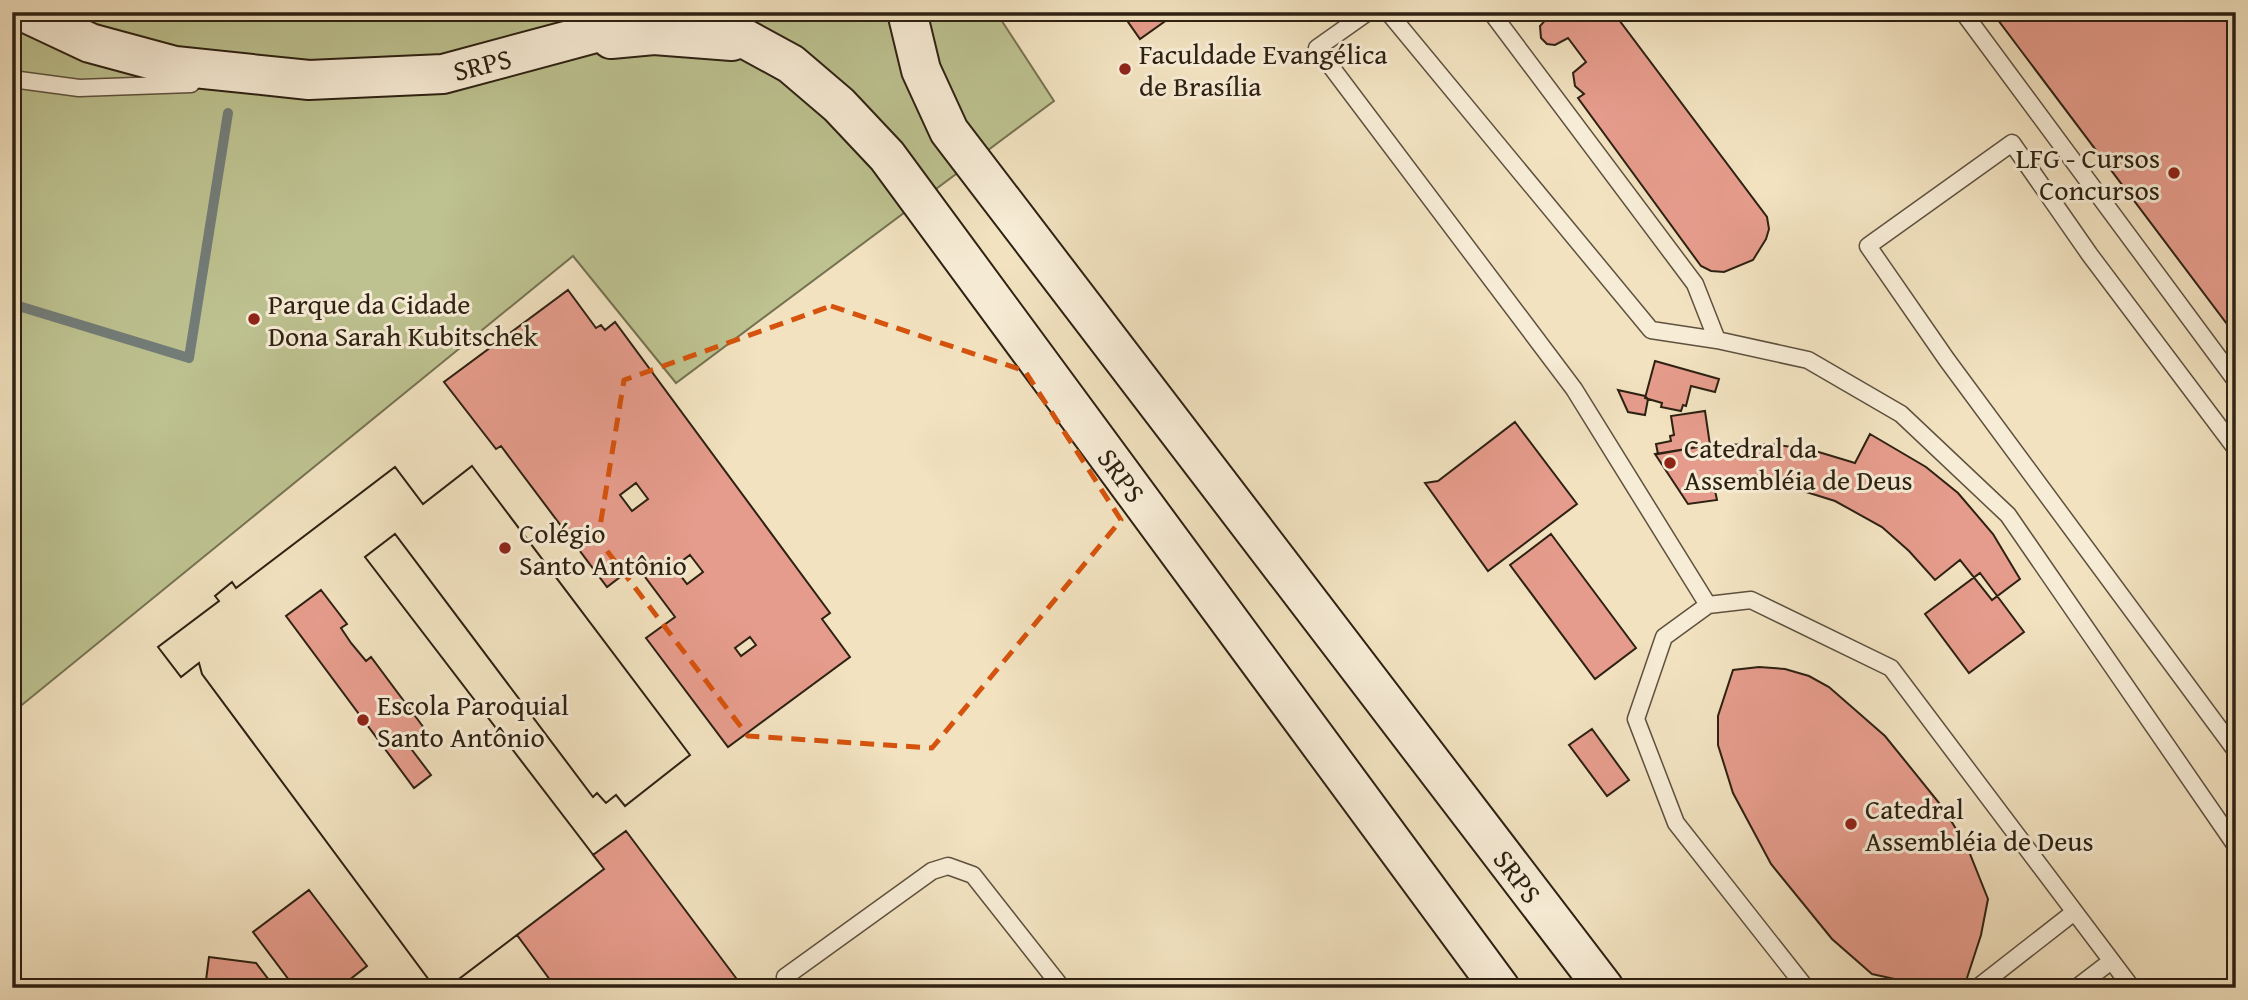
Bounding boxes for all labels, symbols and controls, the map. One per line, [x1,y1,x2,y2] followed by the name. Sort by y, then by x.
[1139,33,1388,106] place label: Faculdade Evangélica de Brasília
[449,37,515,91] street label: SRPS
[1117,61,1133,77] marker: Faculdade Evangélica de Brasília
[2016,137,2160,210] place label: LFG - Cursos Concursos
[2166,165,2182,181] marker: LFG - Cursos Concursos
[268,283,539,356] place label: Parque da Cidade Dona Sarah Kubitschek
[246,311,262,327] marker: Parque da Cidade Dona Sarah Kubitschek
[1684,427,1913,500] place label: Catedral da Assembléia de Deus
[1088,439,1156,511] street label: SRPS
[1662,455,1678,471] marker: Catedral da Assembléia de Deus
[519,512,687,585] place label: Colégio Santo Antônio
[497,540,513,556] marker: Colégio Santo Antônio
[377,684,569,757] place label: Escola Paroquial Santo Antônio
[355,712,371,728] marker: Escola Paroquial Santo Antônio
[1865,788,2094,861] place label: Catedral Assembléia de Deus
[1843,816,1859,832] marker: Catedral Assembléia de Deus
[1484,840,1552,912] street label: SRPS

